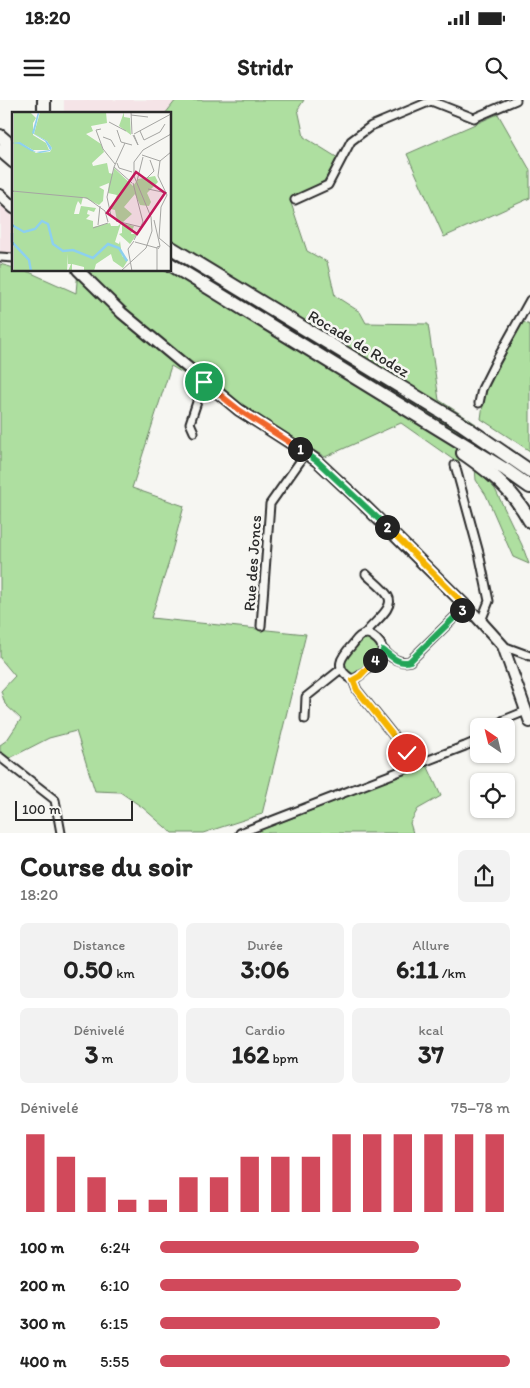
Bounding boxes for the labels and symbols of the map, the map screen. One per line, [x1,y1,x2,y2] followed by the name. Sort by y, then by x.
[12,112,171,271] inset map
[305,306,413,381] street label: Rocade de Rodez
[183,361,225,403] pin
[288,436,312,462] pin: 1
[240,514,265,612] street label: Rue des Joncs
[374,514,400,540] pin: 2
[450,598,474,622] pin: 3
[362,648,388,672] pin: 4
[470,718,515,762] north arrow
[386,732,428,774] pin
[15,798,132,821] scale bar

